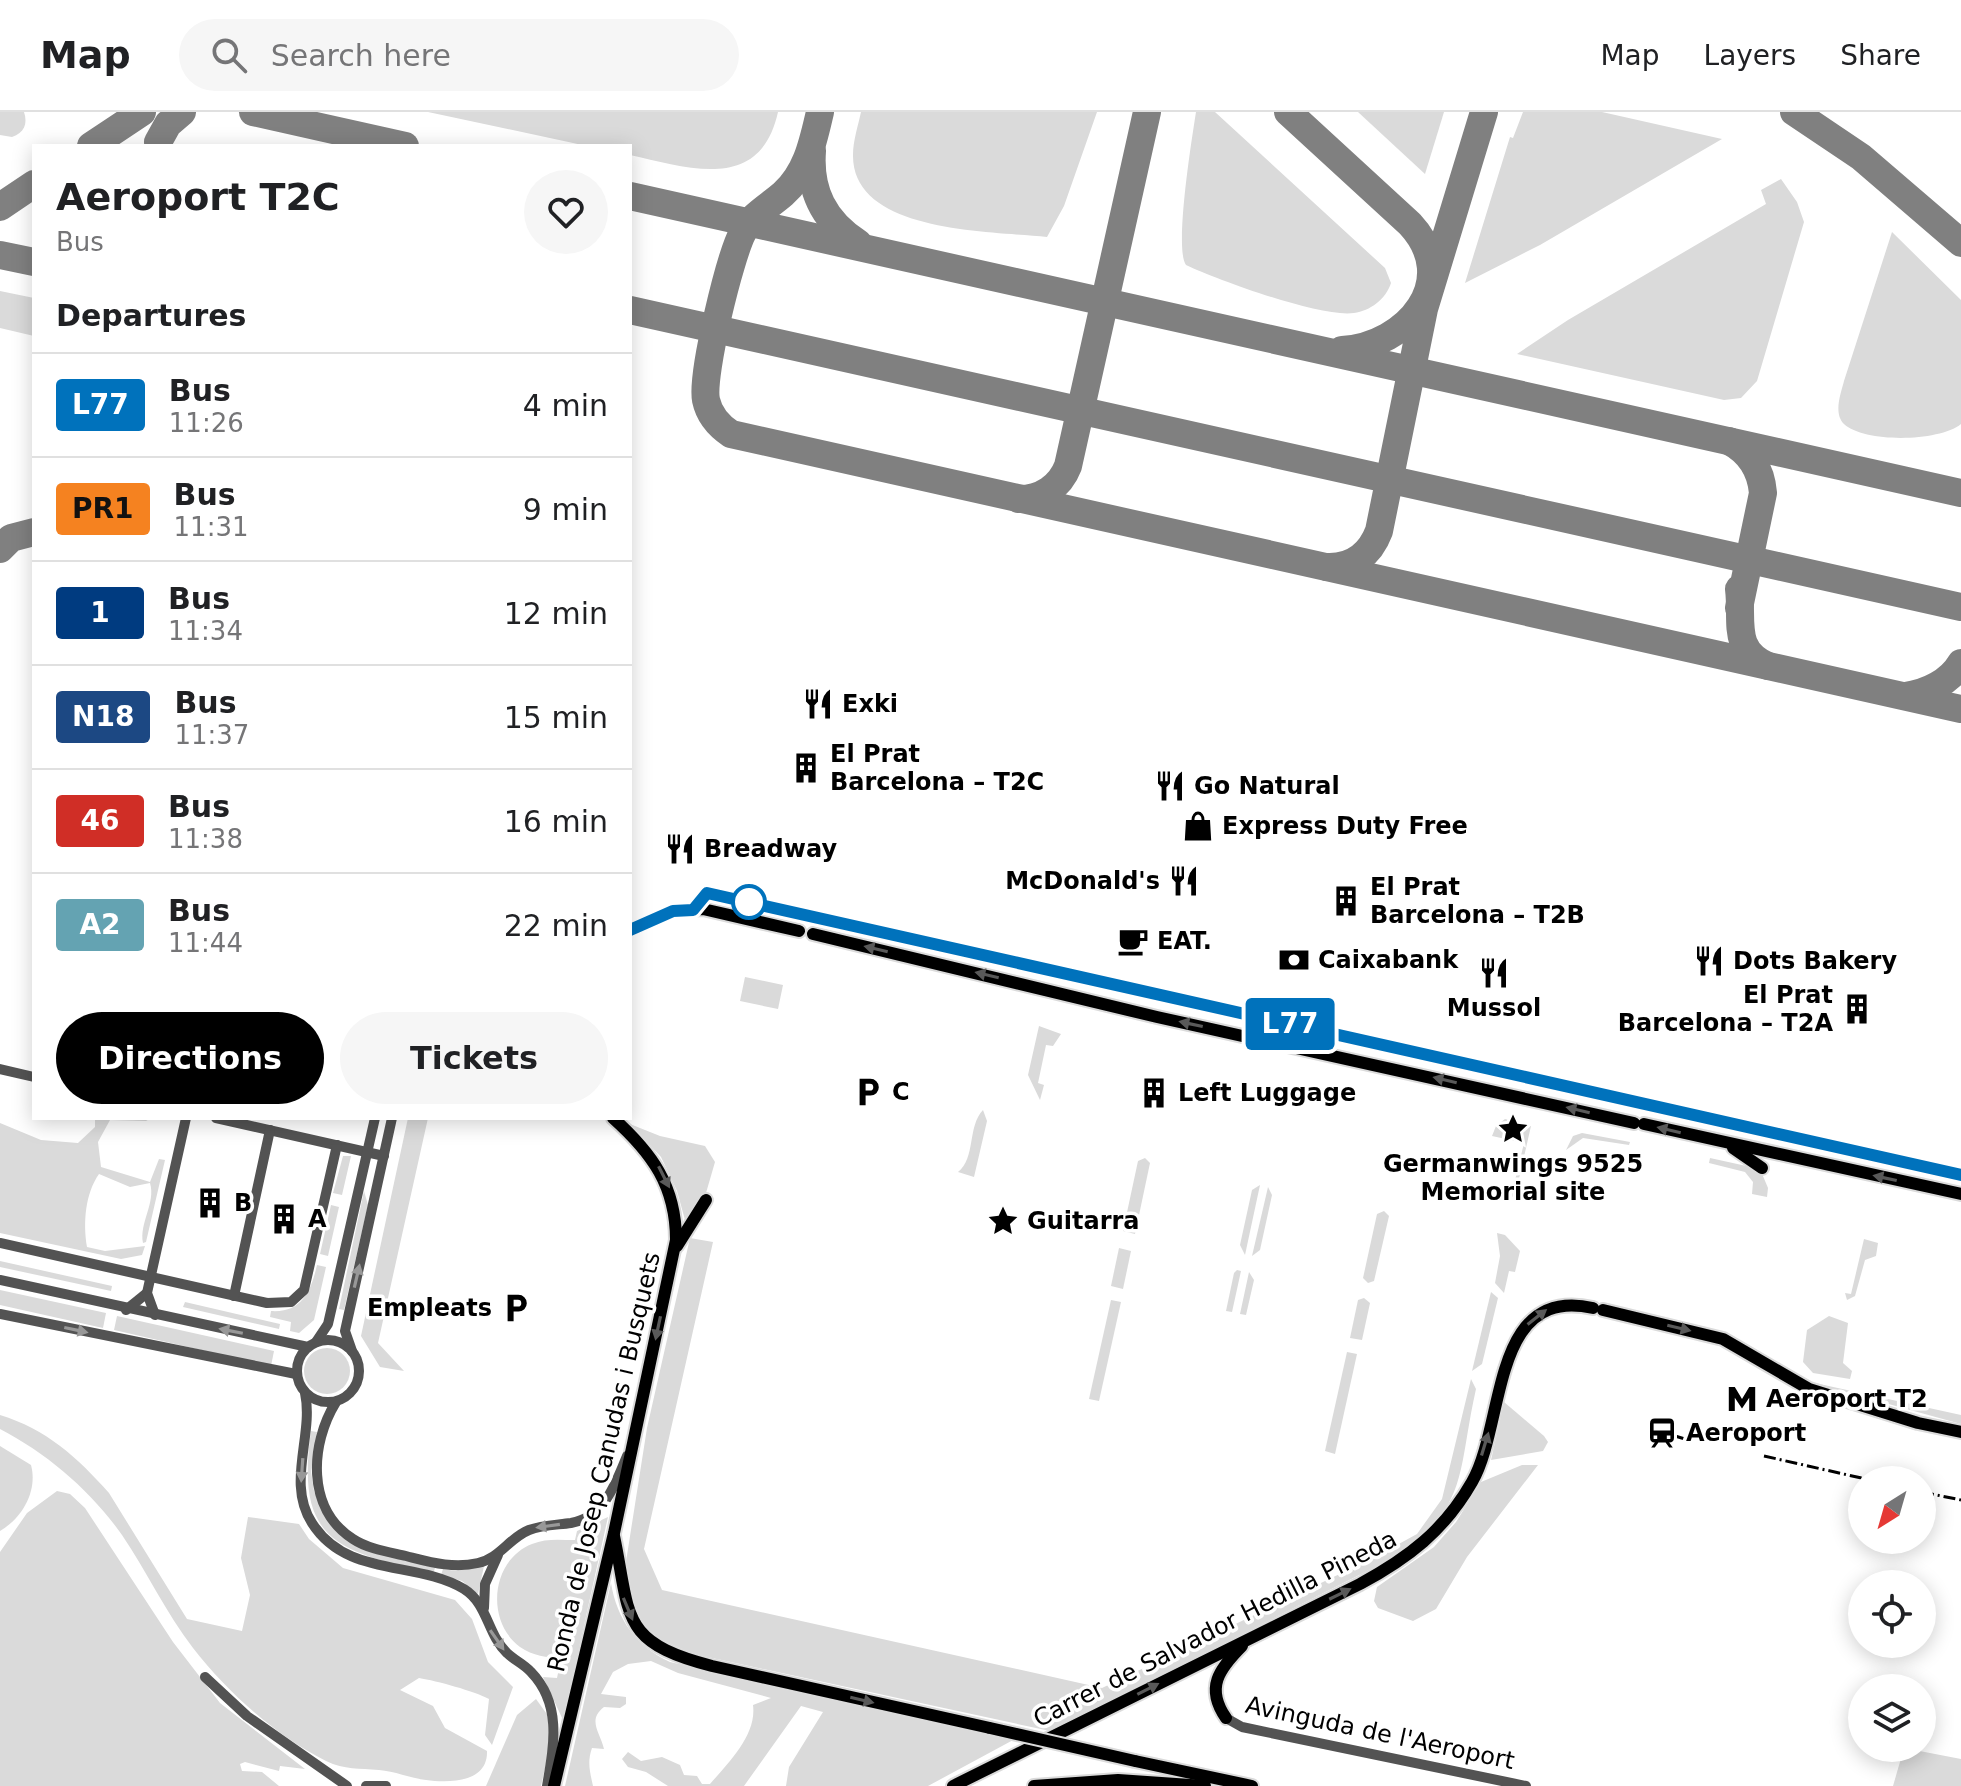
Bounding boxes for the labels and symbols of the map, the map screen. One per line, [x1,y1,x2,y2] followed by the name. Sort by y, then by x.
[801,687,835,721] restaurant icon: Exki
[842,690,898,718] place label: Exki
[830,740,1044,796] place label: El Prat Barcelona – T2C
[789,751,823,785] building icon: El Prat Barcelona – T2C
[1153,769,1187,803] restaurant icon: Go Natural
[1194,772,1340,800] place label: Go Natural
[1181,809,1215,843] shop icon: Express Duty Free
[1222,812,1468,840] place label: Express Duty Free
[663,832,697,866] restaurant icon: Breadway
[704,835,837,863] place label: Breadway
[1167,864,1201,898] restaurant icon: McDonald's
[1005,867,1160,895] place label: McDonald's
[1370,873,1585,929] place label: El Prat Barcelona – T2B
[1329,884,1363,918] building icon: El Prat Barcelona – T2B
[732,885,766,919] unlabelled marker
[1116,924,1150,958] cafe icon: EAT.
[1157,927,1212,955] place label: EAT.
[863,942,888,955] one-way arrow
[1277,943,1311,977] bank icon: Caixabank
[1692,944,1726,978] restaurant icon: Dots Bakery
[1318,946,1459,974] place label: Caixabank
[1733,947,1897,975] place label: Dots Bakery
[1477,956,1511,990] restaurant icon: Mussol
[974,968,999,980] one-way arrow
[1618,981,1833,1037] place label: El Prat Barcelona – T2A
[1840,992,1874,1026] building icon: El Prat Barcelona – T2A
[1447,994,1541,1022] place label: Mussol
[1244,998,1336,1050] line badge: L77
[1178,1017,1203,1030] one-way arrow
[1432,1073,1457,1086] one-way arrow
[851,1075,885,1109] parking icon: C
[1137,1076,1171,1110] building icon: Left Luggage
[892,1078,910,1106] place label: C
[1178,1079,1356,1107] place label: Left Luggage
[1565,1103,1590,1116] one-way arrow
[1496,1112,1530,1146] place icon: Germanwings 9525 Memorial site
[1657,1123,1682,1136] one-way arrow
[1383,1150,1643,1206] place label: Germanwings 9525 Memorial site
[657,1165,670,1188] one-way arrow
[1872,1171,1897,1184] one-way arrow
[193,1186,227,1220] building icon: B
[234,1189,252,1217] place label: B
[267,1202,301,1236] building icon: A
[986,1204,1020,1238] place icon: Guitarra
[308,1205,327,1233] place label: A
[1027,1207,1140,1235] place label: Guitarra
[542,1249,666,1675] street label: Ronda de Josep Canudas i Busquets
[351,1263,364,1288] one-way arrow
[499,1291,533,1325] parking icon: Empleats
[367,1294,492,1322] place label: Empleats
[1527,1310,1547,1326] one-way arrow
[651,1316,664,1341] one-way arrow
[1666,1322,1691,1334] one-way arrow
[64,1324,89,1337] one-way arrow
[219,1324,244,1336] one-way arrow
[1725,1382,1759,1416] metro station icon: Aeroport T2
[1766,1385,1928,1413] place label: Aeroport T2
[1645,1416,1679,1450] station icon: Aeroport
[1686,1419,1806,1447] place label: Aeroport
[1479,1432,1492,1456] one-way arrow
[295,1458,308,1483] one-way arrow
[1848,1466,1936,1554] north arrow
[535,1520,560,1533] one-way arrow
[1029,1525,1401,1733] street label: Carrer de Salvador Hedilla Pineda
[1328,1588,1351,1601] one-way arrow
[622,1597,635,1621] one-way arrow
[490,1629,505,1650] one-way arrow
[1136,1682,1159,1695] one-way arrow
[1243,1691,1517,1775] street label: Avinguda de l'Aeroport
[849,1694,874,1707] one-way arrow

